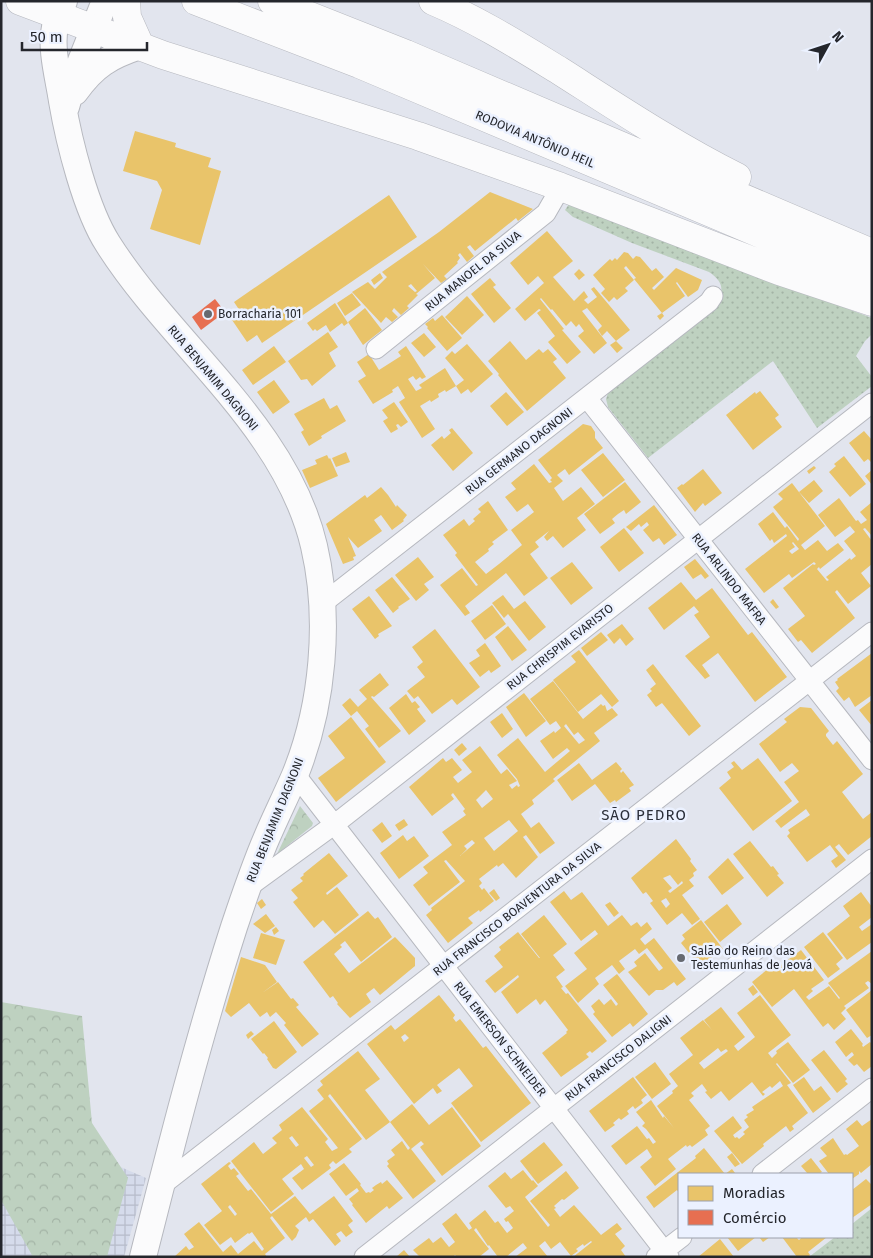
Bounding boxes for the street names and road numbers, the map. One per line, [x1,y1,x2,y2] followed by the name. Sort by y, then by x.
[473,107,597,170] street label: RODOVIA ANTÔNIO HEIL
[422,228,524,314] street label: RUA MANOEL DA SILVA
[165,323,261,433] street label: RUA BENJAMIM DAGNONI
[463,405,575,497] street label: RUA GERMANO DAGNONI
[689,530,769,628] street label: RUA ARLINDO MAFRA
[504,601,616,693] street label: RUA CHRISPIM EVARISTO
[244,756,306,884] street label: RUA BENJAMIM DAGNONI
[430,839,604,979] street label: RUA FRANCISCO BOAVENTURA DA SILVA
[451,979,549,1099] street label: RUA EMERSON SCHNEIDER
[562,1012,674,1104] street label: RUA FRANCISCO DALIGNI

